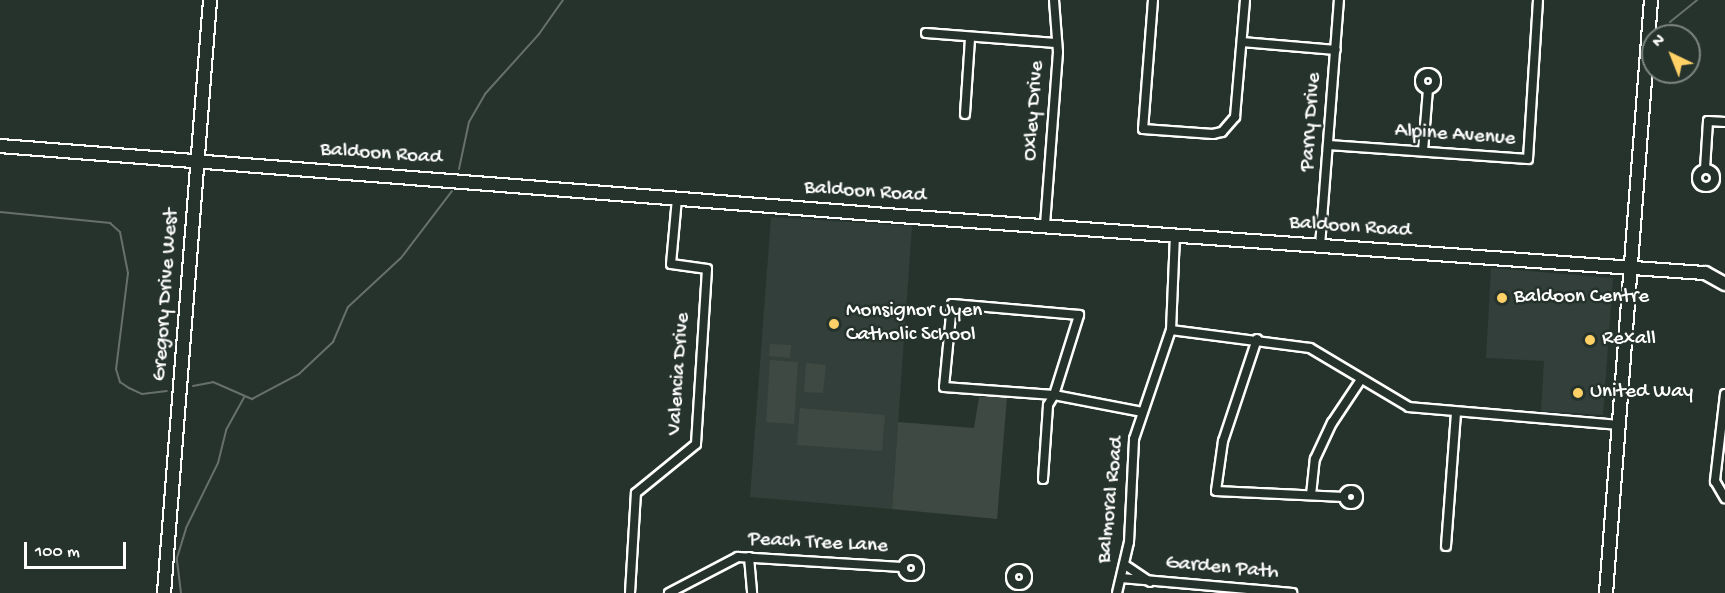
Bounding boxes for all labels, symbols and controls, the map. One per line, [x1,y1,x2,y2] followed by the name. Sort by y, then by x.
[1641,24,1701,84] north arrow
[1649,31,1670,52] text: N
[1019,60,1051,162] street label: Oxley Drive
[1296,72,1328,172] street label: Parry Drive
[1394,119,1516,153] street label: Alpine Avenue
[319,138,443,172] street label: Baldoon Road
[803,176,927,210] street label: Baldoon Road
[148,208,186,382] street label: Gregory Drive West
[1288,211,1412,245] street label: Baldoon Road
[1514,285,1649,311] place label: Baldoon Centre
[1495,291,1509,305] marker: Baldoon Centre
[846,299,982,349] place label: Monsignor Uyen Catholic School
[663,312,697,436] street label: Valencia Drive
[827,317,841,331] marker: Monsignor Uyen Catholic School
[1602,327,1656,353] place label: Rexall
[1583,333,1597,347] marker: Rexall
[1590,380,1693,406] place label: United Way
[1571,386,1585,400] marker: United Way
[1093,435,1131,565] street label: Balmoral Road
[748,528,888,560] street label: Peach Tree Lane
[27,530,129,568] scale bar
[35,542,80,563] text: 100 m
[1164,552,1280,586] street label: Garden Path

